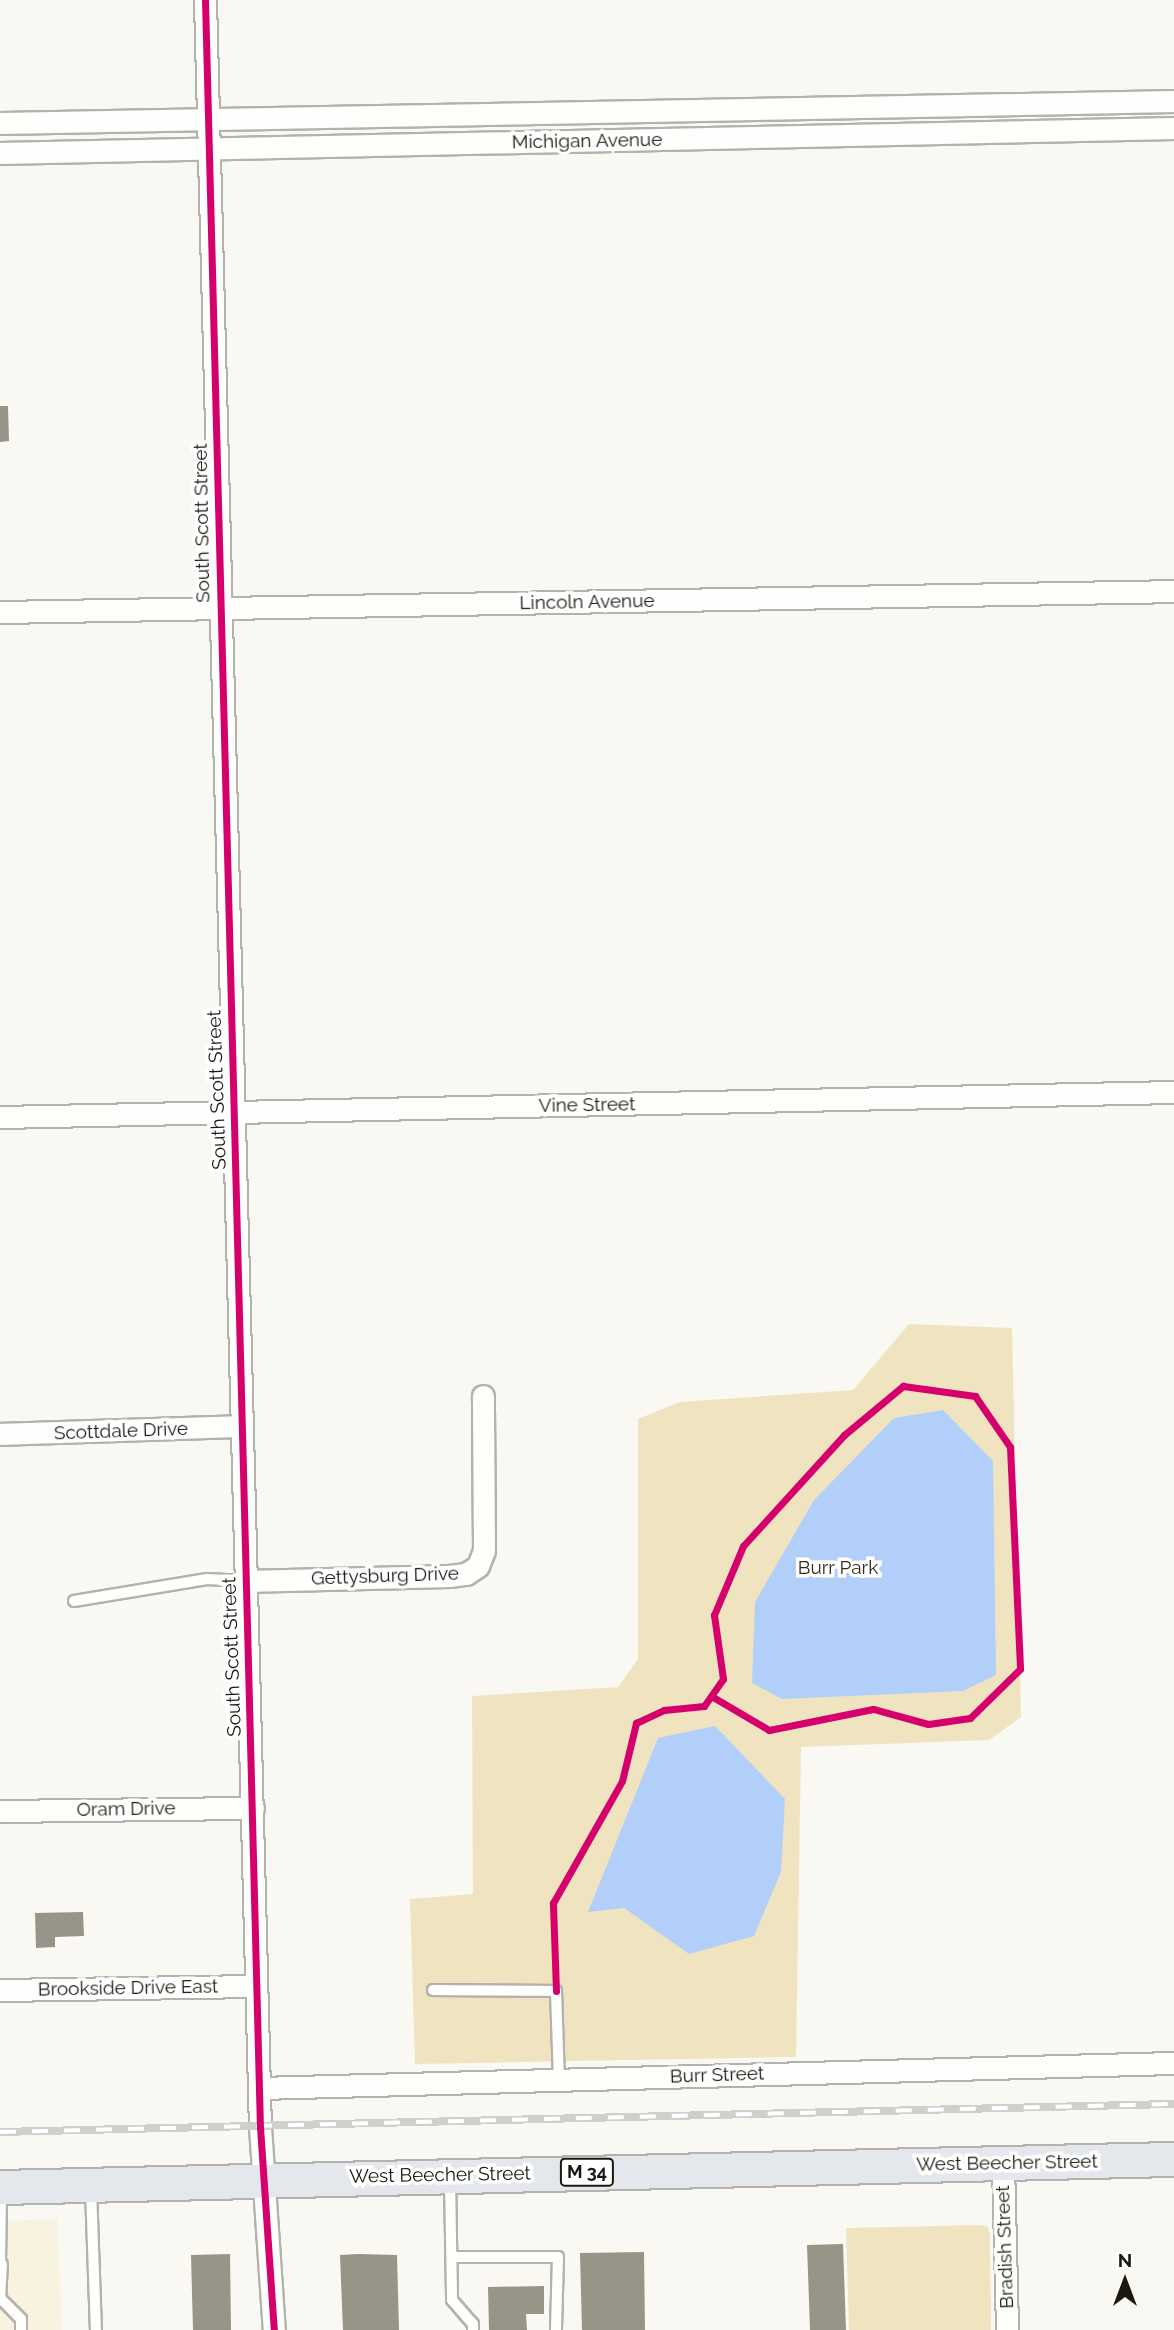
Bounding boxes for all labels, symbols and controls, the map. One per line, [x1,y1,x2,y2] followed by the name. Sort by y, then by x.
[511,128,663,154] street label: Michigan Avenue
[189,443,215,603] street label: South Scott Street
[519,589,655,615] street label: Lincoln Avenue
[203,1010,231,1170] street label: South Scott Street
[538,1093,636,1117] street label: Vine Street
[54,1417,188,1445] street label: Scottdale Drive
[798,1557,878,1579] park label: Burr Park
[311,1562,459,1590] street label: Gettysburg Drive
[218,1577,246,1737] street label: South Scott Street
[76,1797,176,1821] street label: Oram Drive
[38,1975,218,2001] street label: Brookside Drive East
[669,2062,765,2088] street label: Burr Street
[916,2150,1098,2176] street label: West Beecher Street
[559,2158,615,2186] road number: M 34
[349,2162,531,2188] street label: West Beecher Street
[991,2185,1019,2309] street label: Bradish Street
[1090,2246,1160,2316] north arrow
[1118,2249,1132,2271] text: N

